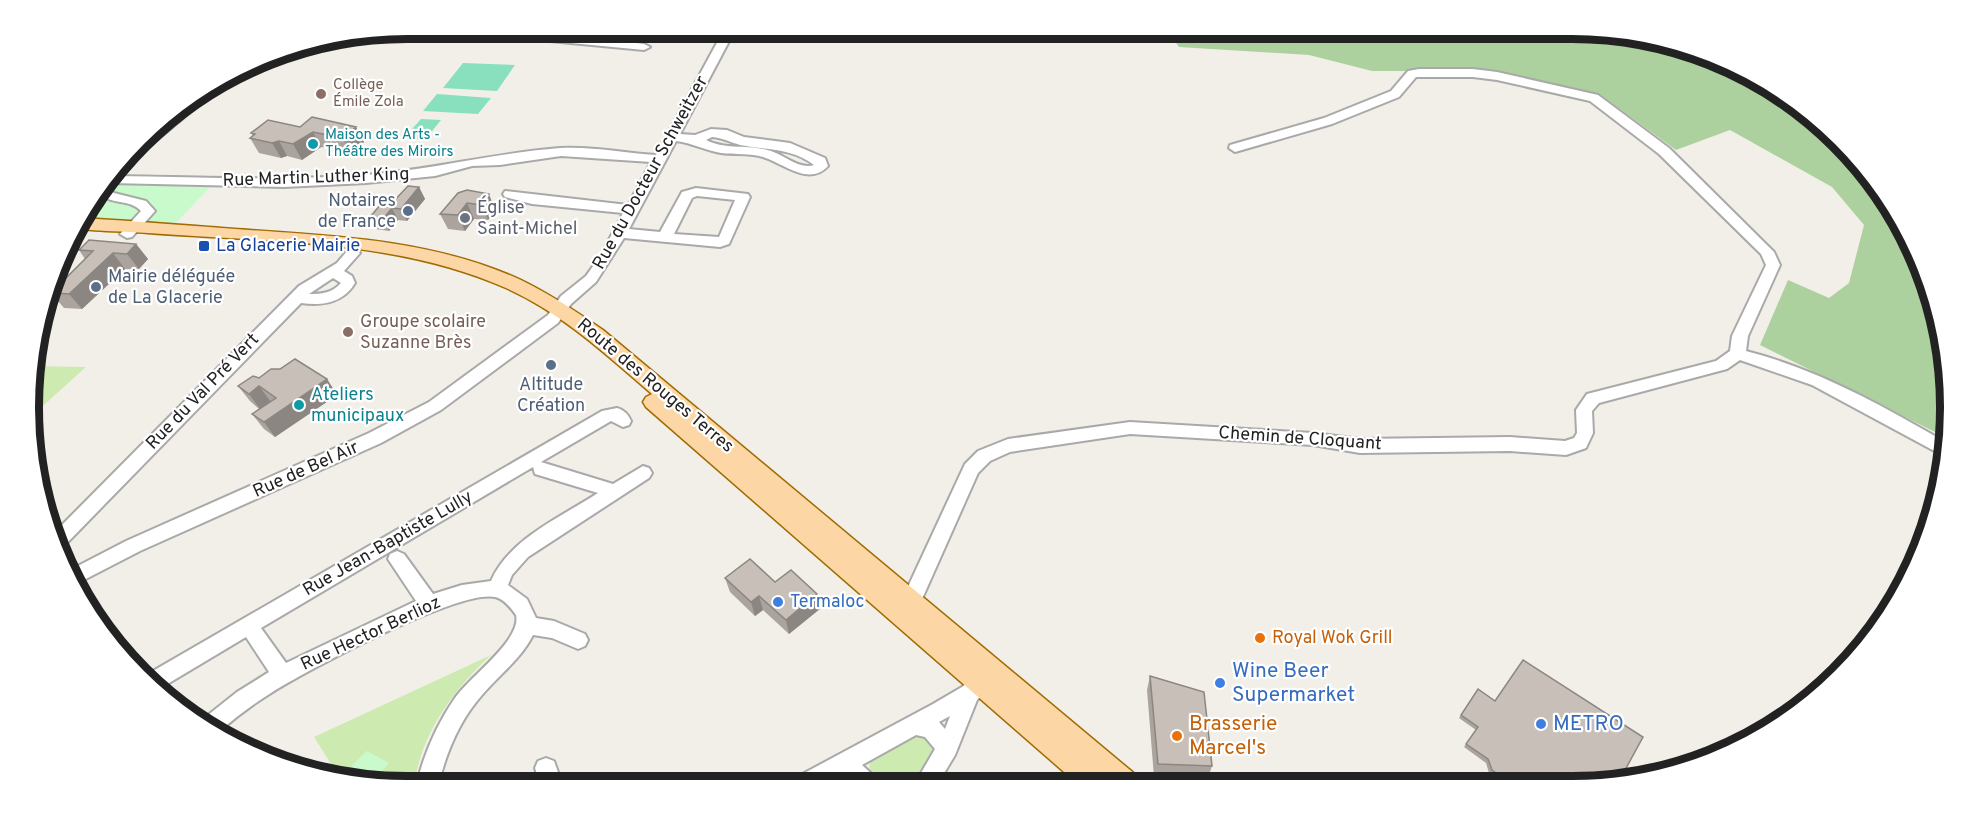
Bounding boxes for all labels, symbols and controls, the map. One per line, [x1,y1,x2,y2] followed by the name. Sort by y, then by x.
[588,72,714,274] street label: Rue du Docteur Schweitzer
[333,76,404,112] place label: Collège Émile Zola
[314,87,328,101] marker: Collège Émile Zola
[325,126,454,162] place label: Maison des Arts - Théâtre des Miroirs
[306,137,320,151] marker: Maison des Arts - Théâtre des Miroirs
[222,163,410,193] street label: Rue Martin Luther King
[318,190,396,234] place label: Notaires de France
[477,195,578,241] place label: Église Saint-Michel
[401,204,415,218] marker: Notaires de France
[458,211,472,225] marker: Église Saint-Michel
[216,235,360,258] place label: La Glacerie Mairie
[197,239,211,253] marker: La Glacerie Mairie
[108,266,235,310] place label: Mairie déléguée de La Glacerie
[89,280,103,294] marker: Mairie déléguée de La Glacerie
[360,311,486,355] place label: Groupe scolaire Suzanne Brès
[572,314,738,458] street label: Route des Rouges Terres
[341,325,355,339] marker: Groupe scolaire Suzanne Brès
[141,329,265,455] street label: Rue du Val Pré Vert
[544,358,558,372] marker: Altitude Création
[517,374,585,418] place label: Altitude Création
[311,384,404,428] place label: Ateliers municipaux
[292,398,306,412] marker: Ateliers municipaux
[1218,422,1382,456] street label: Chemin de Cloquant
[250,436,362,504] street label: Rue de Bel Air
[299,486,477,602] street label: Rue Jean-Baptiste Lully
[297,591,445,677] street label: Rue Hector Berlioz
[790,591,865,614] place label: Termaloc
[771,595,785,609] marker: Termaloc
[1272,627,1393,650] place label: Royal Wok Grill
[1253,631,1267,645] marker: Royal Wok Grill
[1232,658,1355,709] place label: Wine Beer Supermarket
[1213,676,1227,690] marker: Wine Beer Supermarket
[1189,711,1277,762] place label: Brasserie Marcel's
[1553,711,1624,738] place label: METRO
[1534,717,1548,731] marker: METRO
[1170,729,1184,743] marker: Brasserie Marcel's

